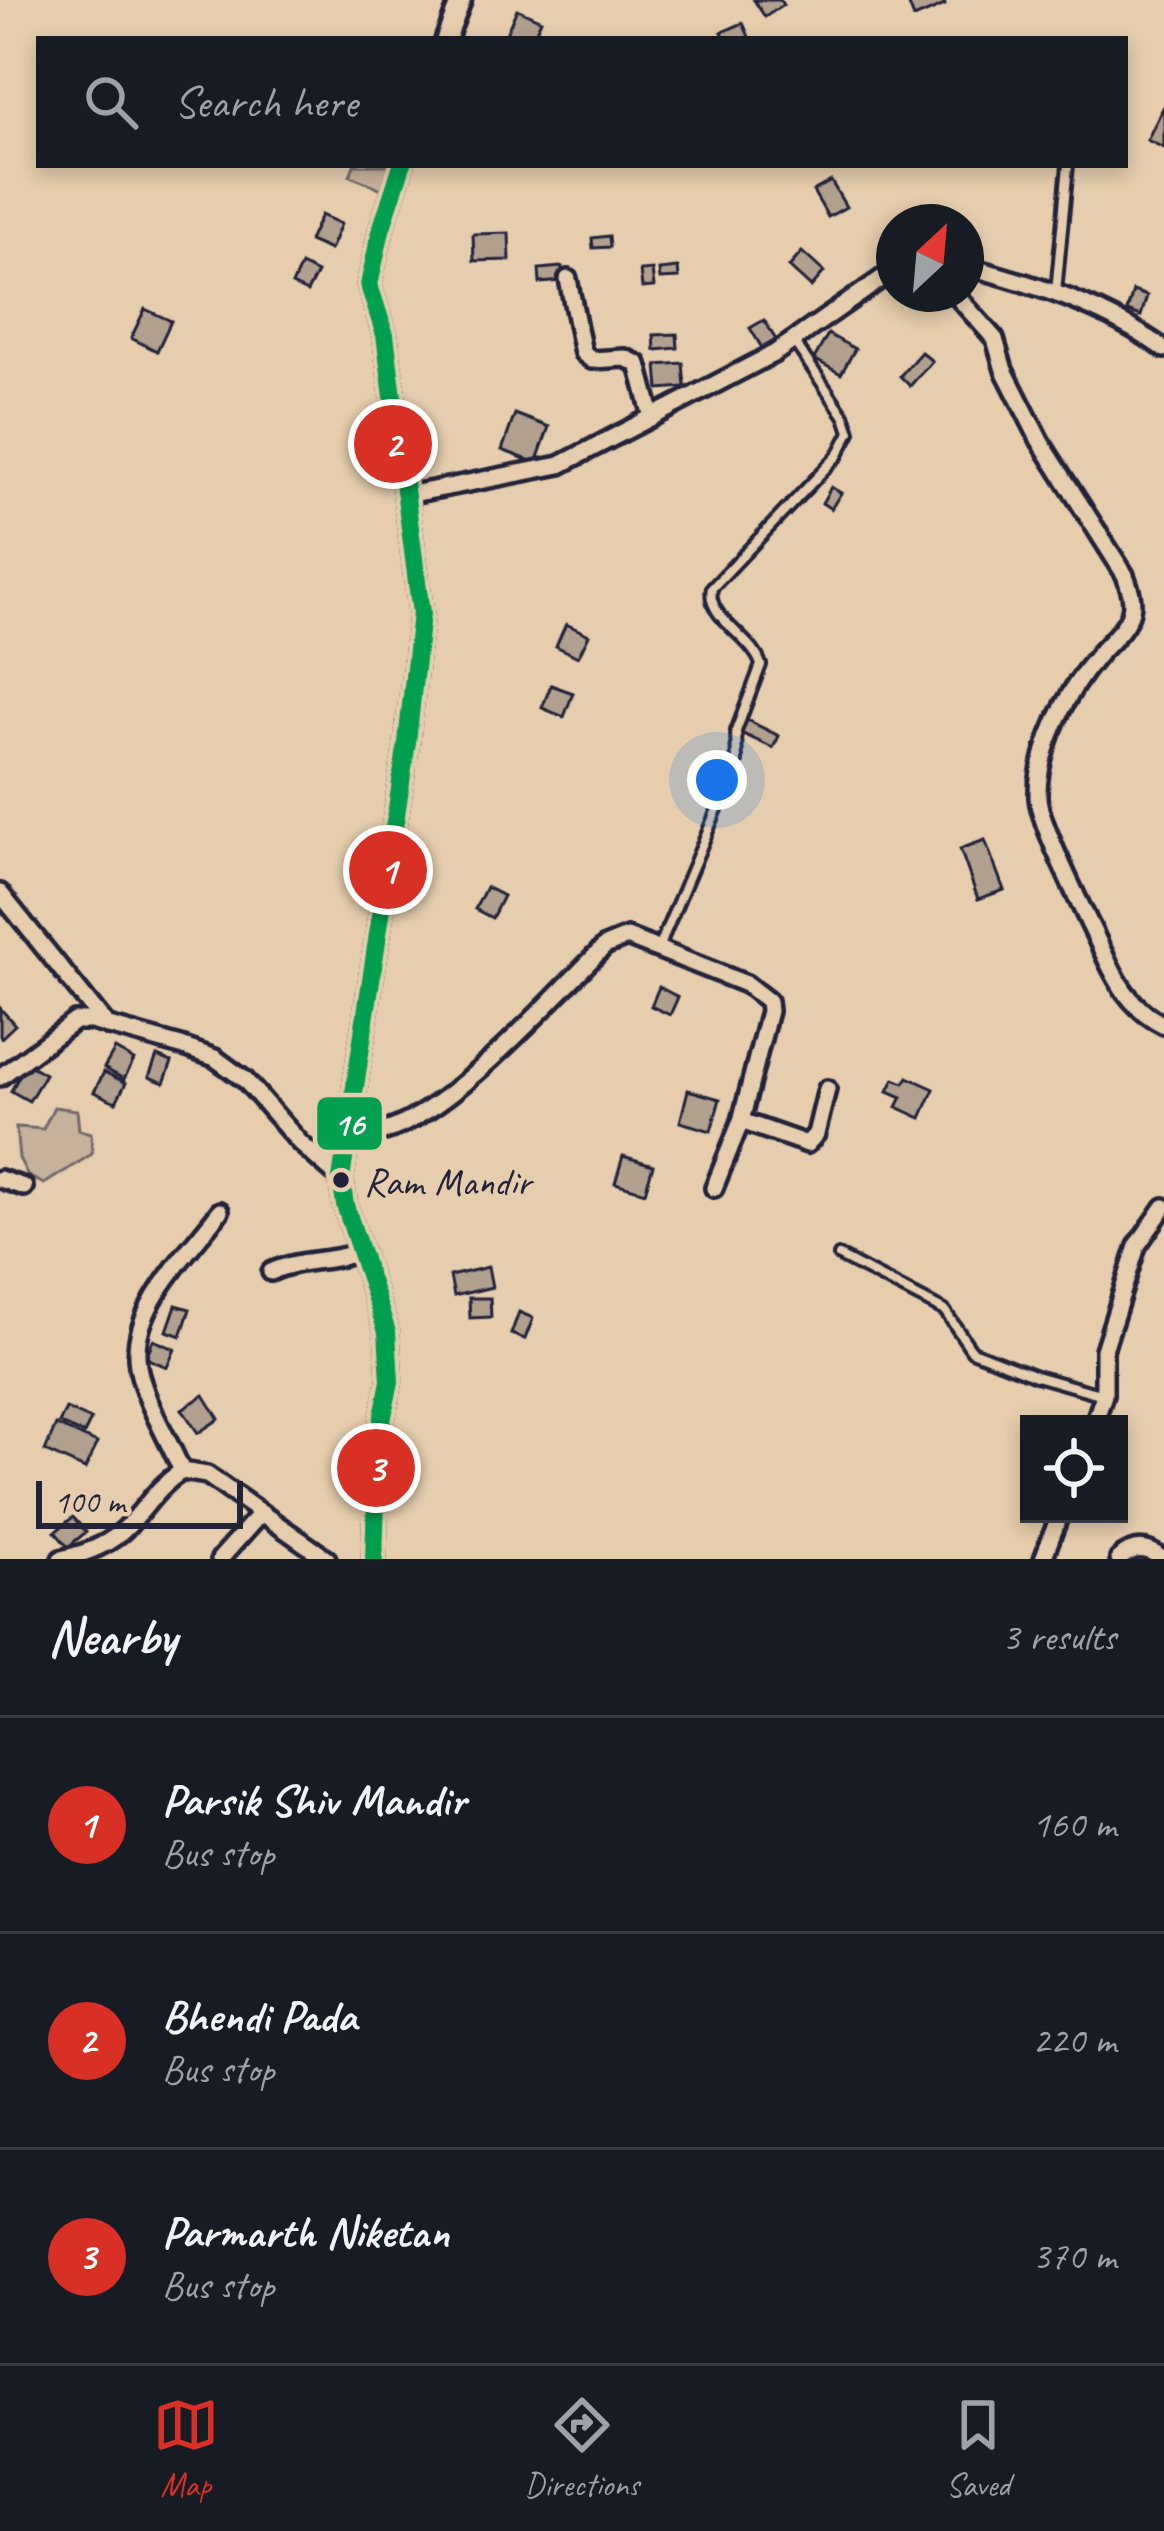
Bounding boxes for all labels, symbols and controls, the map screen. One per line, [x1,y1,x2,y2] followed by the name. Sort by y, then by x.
[36,36,1128,168] search box
[78,69,144,135] icon: search
[174,74,357,131] text: Search here
[876,204,984,312] north arrow
[354,399,432,489] pin: 2
[687,750,747,810] your location
[349,825,427,915] pin: 1
[315,1095,384,1152] line badge: 16
[334,1103,367,1145] text: 16
[364,1158,535,1207] place label: Ram Mandir
[330,1169,352,1191] marker: Ram Mandir
[1020,1415,1128,1523] map controls
[1020,1415,1128,1523] button: locate
[337,1423,415,1513] pin: 3
[36,1475,243,1528] scale bar
[54,1481,125,1523] text: 100 m
[48,1605,176,1669] text: Nearby
[1002,1613,1116,1662] text: 3 results
[162,1772,466,1829] text: Parsik Shiv Mandir
[78,1800,96,1849] text: 1
[1032,1800,1116,1849] text: 160 m
[162,1829,274,1878] text: Bus stop
[162,1988,357,2045] text: Bhendi Pada
[78,2016,96,2065] text: 2
[1032,2016,1116,2065] text: 220 m
[162,2045,274,2094] text: Bus stop
[162,2204,449,2261] text: Parmarth Niketan
[78,2232,96,2281] text: 3
[1032,2232,1116,2281] text: 370 m
[162,2261,274,2310] text: Bus stop
[153,2392,219,2506] tab: Map
[525,2392,639,2506] tab: Directions
[945,2392,1011,2506] tab: Saved

